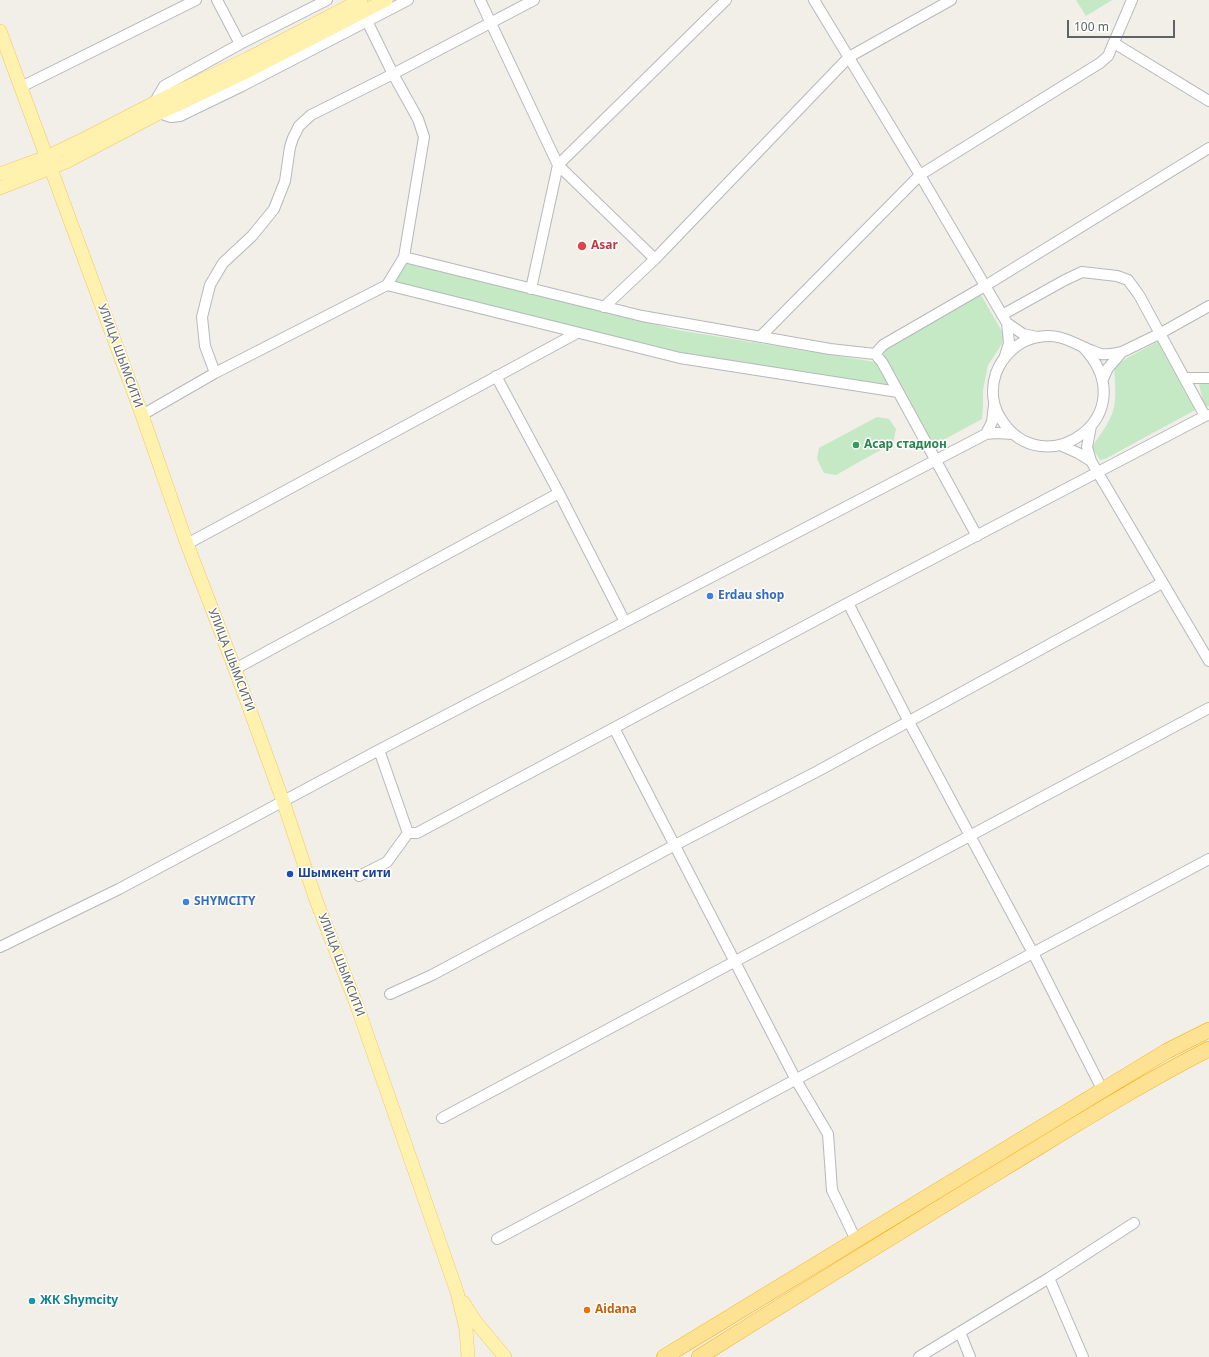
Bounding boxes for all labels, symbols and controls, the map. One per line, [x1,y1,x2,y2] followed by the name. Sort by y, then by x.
[1069,12,1177,38] scale bar
[1074,18,1109,35] text: 100 m
[591,239,618,253] place label: Asar
[576,240,588,252] marker: Asar
[95,302,145,410] street label: УЛИЦА ШЫМСИТИ
[864,438,947,452] place label: Асар стадион
[851,440,861,450] marker: Асар стадион
[718,589,784,603] place label: Erdau shop
[705,591,715,601] marker: Erdau shop
[205,606,257,714] street label: УЛИЦА ШЫМСИТИ
[298,867,391,881] place label: Шымкент сити
[285,869,295,879] marker: Шымкент сити
[194,895,255,909] place label: SHYMCITY
[181,897,191,907] marker: SHYMCITY
[315,911,367,1019] street label: УЛИЦА ШЫМСИТИ
[40,1294,118,1308] place label: ЖК Shymcity
[27,1296,37,1306] marker: ЖК Shymcity
[595,1303,637,1317] place label: Aidana
[582,1305,592,1315] marker: Aidana

